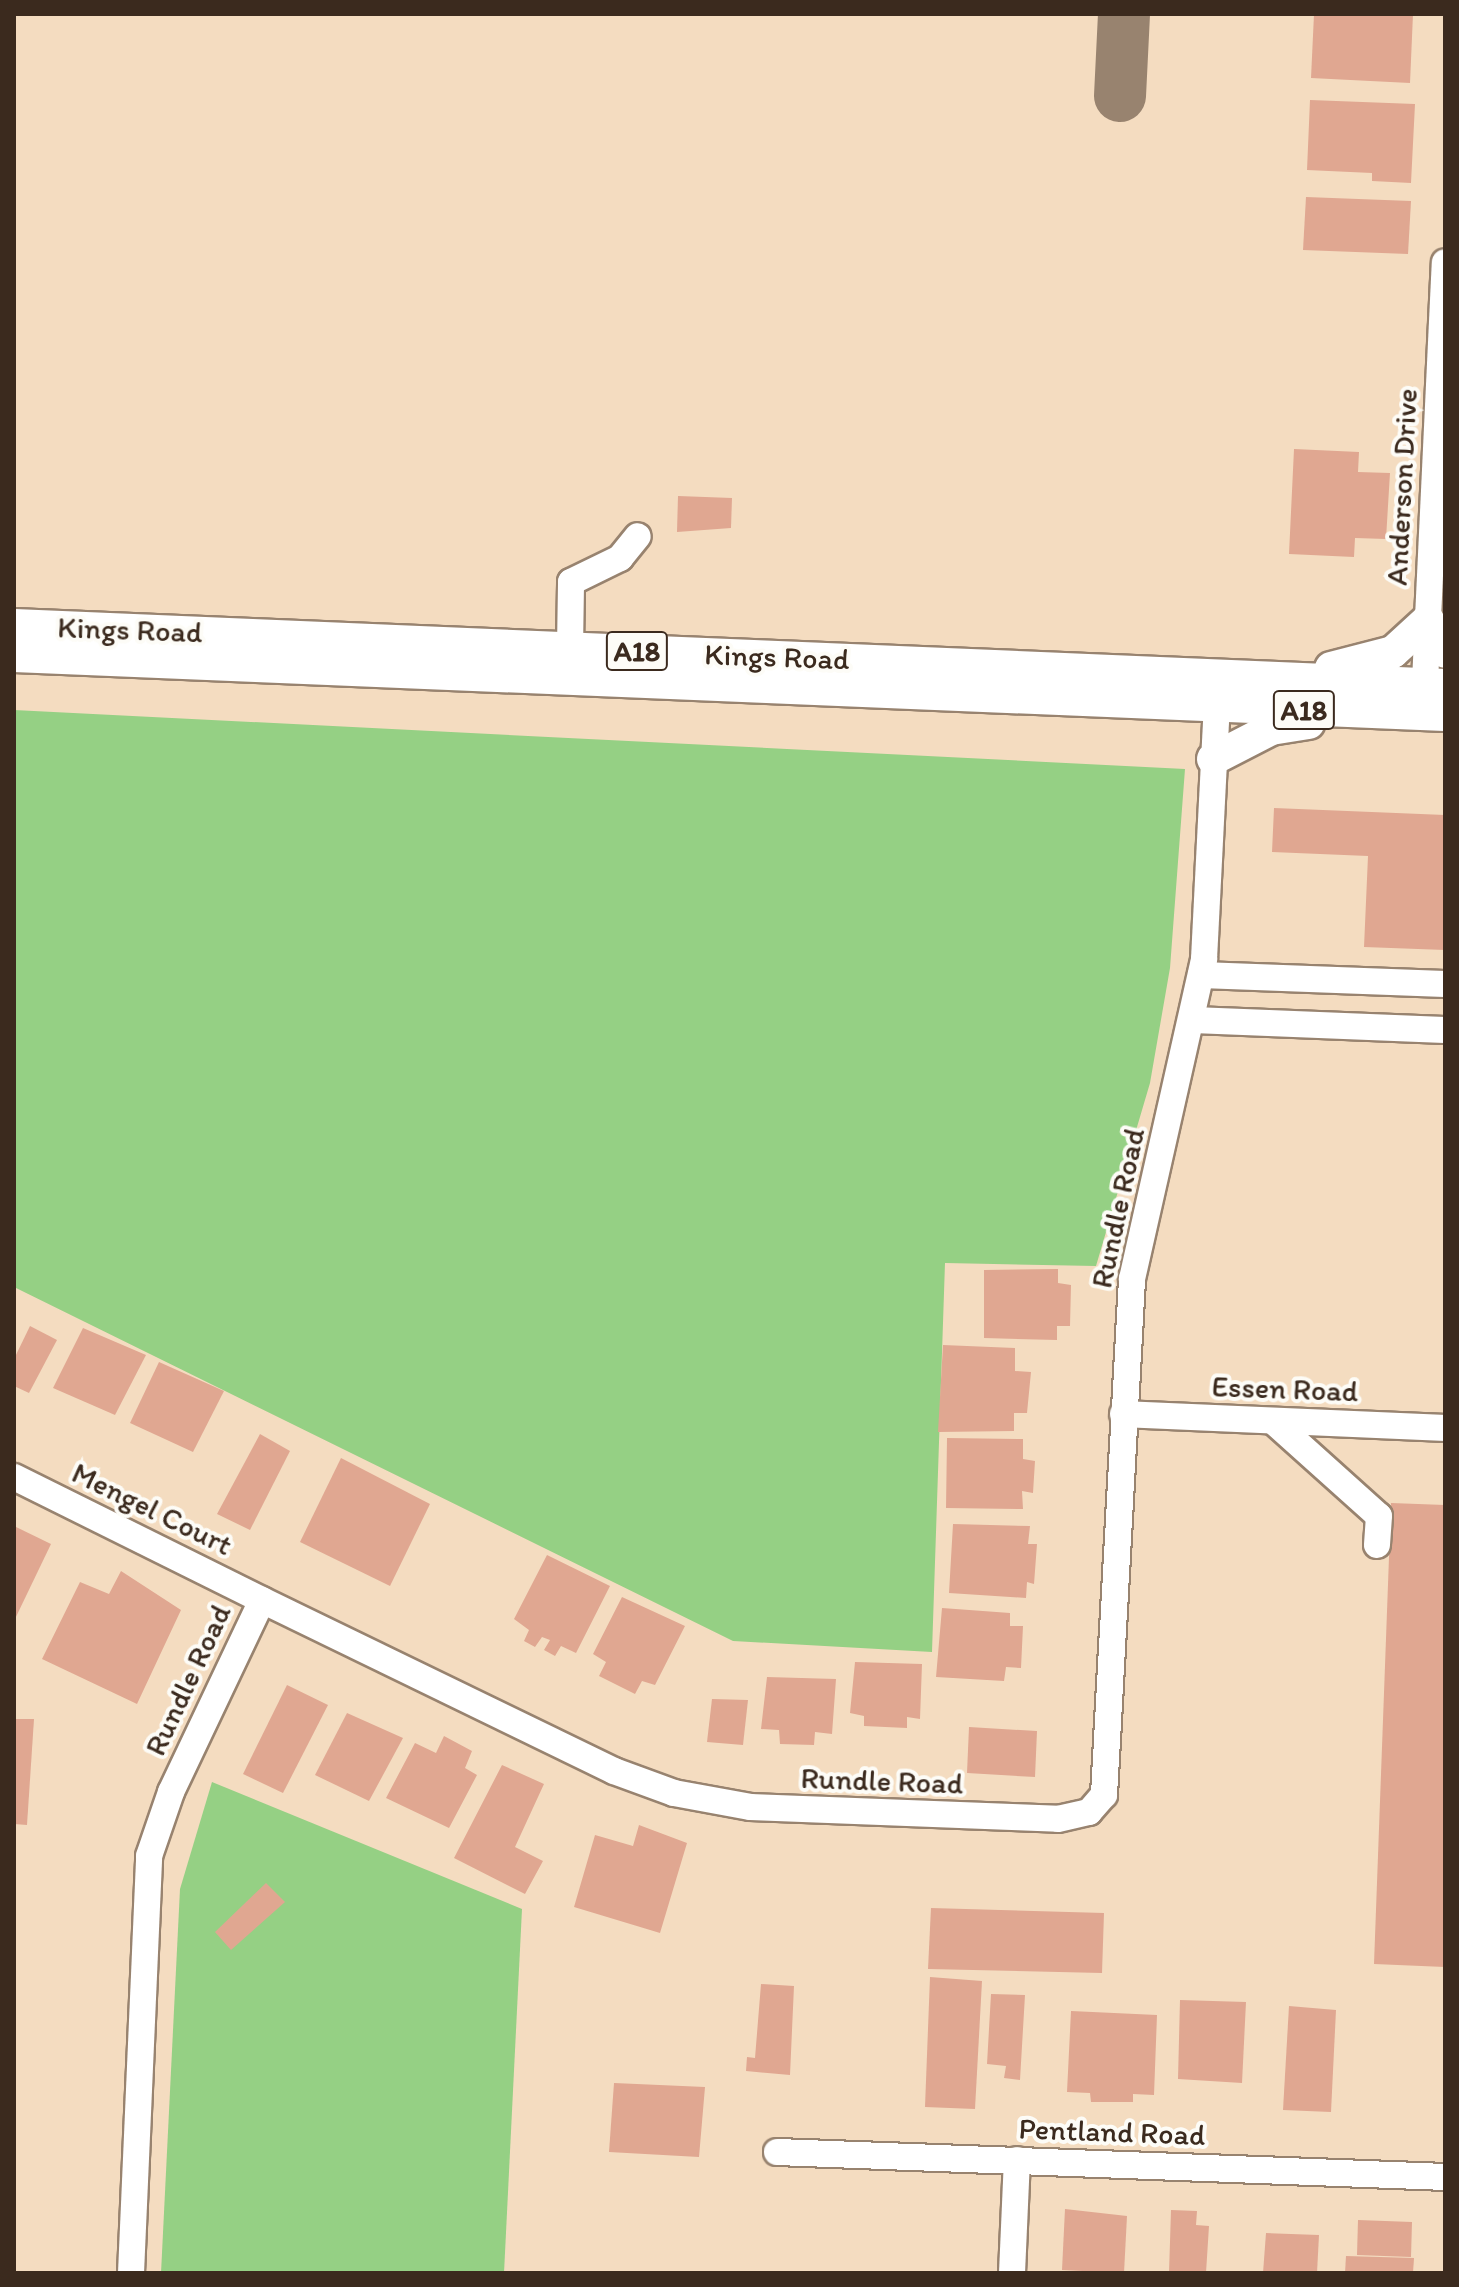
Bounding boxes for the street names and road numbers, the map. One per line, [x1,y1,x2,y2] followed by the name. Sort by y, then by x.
[1379,388,1425,586] street label: Anderson Drive
[57,609,203,651] street label: Kings Road
[605,627,669,675] road number: A18
[704,636,850,678] street label: Kings Road
[1272,686,1336,734] road number: A18
[1084,1125,1152,1291] street label: Rundle Road
[1211,1368,1359,1410] street label: Essen Road
[66,1455,238,1563] street label: Mengel Court
[137,1599,239,1761] street label: Rundle Road
[801,1760,963,1802] street label: Rundle Road
[1018,2111,1206,2153] street label: Pentland Road

